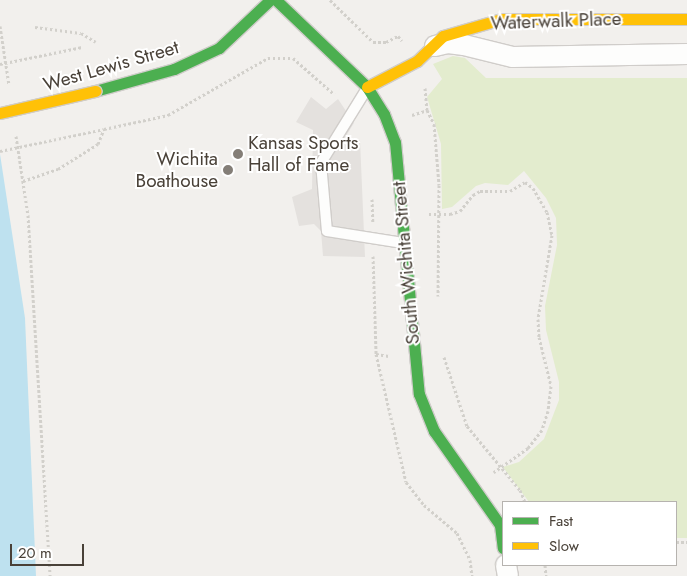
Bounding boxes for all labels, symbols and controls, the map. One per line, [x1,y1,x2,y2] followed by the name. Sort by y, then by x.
[490,7,622,35] street label: Waterwalk Place
[41,36,181,96] street label: West Lewis Street
[248,132,358,176] place label: Kansas Sports Hall of Fame
[136,148,218,192] place label: Wichita Boathouse
[232,148,244,160] marker: Kansas Sports Hall of Fame
[222,164,234,176] marker: Wichita Boathouse
[388,181,424,345] street label: South Wichita Street
[502,501,677,566] legend
[549,510,573,532] text: Fast
[12,534,86,566] scale bar
[549,535,579,557] text: Slow
[18,542,52,564] text: 20 m

